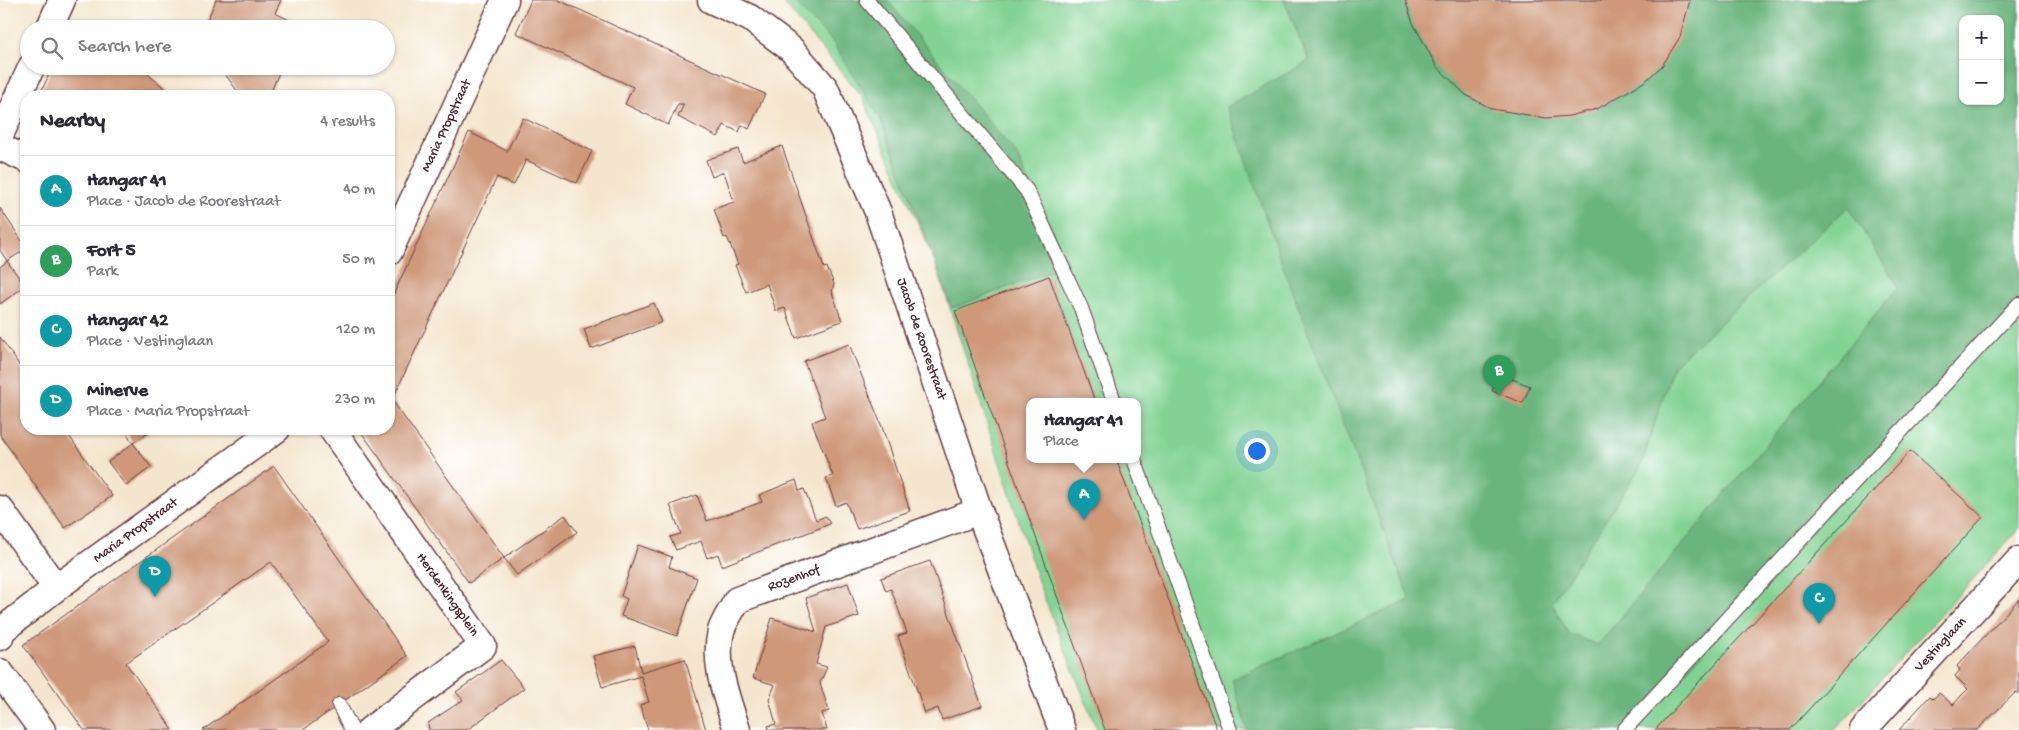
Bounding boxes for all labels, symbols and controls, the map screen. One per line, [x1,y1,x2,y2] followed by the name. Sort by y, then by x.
[1959,15,2004,105] map controls
[1959,15,2004,60] button: +
[20,20,395,75] search box
[38,34,66,62] icon: search
[78,36,172,59] text: Search here
[1959,60,2004,105] button: −
[418,76,476,175] street label: Maria Propstraat
[40,110,105,135] text: Nearby
[320,113,375,132] text: 4 results
[87,170,167,193] text: Hangar 41
[51,181,61,200] text: A
[343,181,375,200] text: 40 m
[87,193,281,212] text: Place · Jacob de Roorestraat
[87,240,136,263] text: Fort 5
[52,251,60,270] text: B
[342,251,375,270] text: 50 m
[87,263,118,282] text: Park
[892,276,950,403] street label: Jacob de Roorestraat
[87,310,168,333] text: Hangar 42
[52,321,60,340] text: C
[336,321,375,340] text: 120 m
[87,333,213,352] text: Place · Vestinglaan
[1483,355,1515,396] pin: B
[87,380,148,403] text: Minerve
[51,391,61,410] text: D
[335,391,375,410] text: 230 m
[1026,398,1141,463] popup
[87,403,249,422] text: Place · Maria Propstraat
[1044,410,1123,433] text: Hangar 41
[1044,433,1079,452] text: Place
[1244,438,1270,464] your location
[1068,479,1100,520] pin: A
[90,494,183,567] street label: Maria Propstraat
[412,550,482,640] street label: Herdenkingsplein
[139,556,171,597] pin: D
[766,561,824,596] street label: Rozenhof
[1803,583,1835,624] pin: C
[1911,614,1971,677] street label: Vestinglaan

